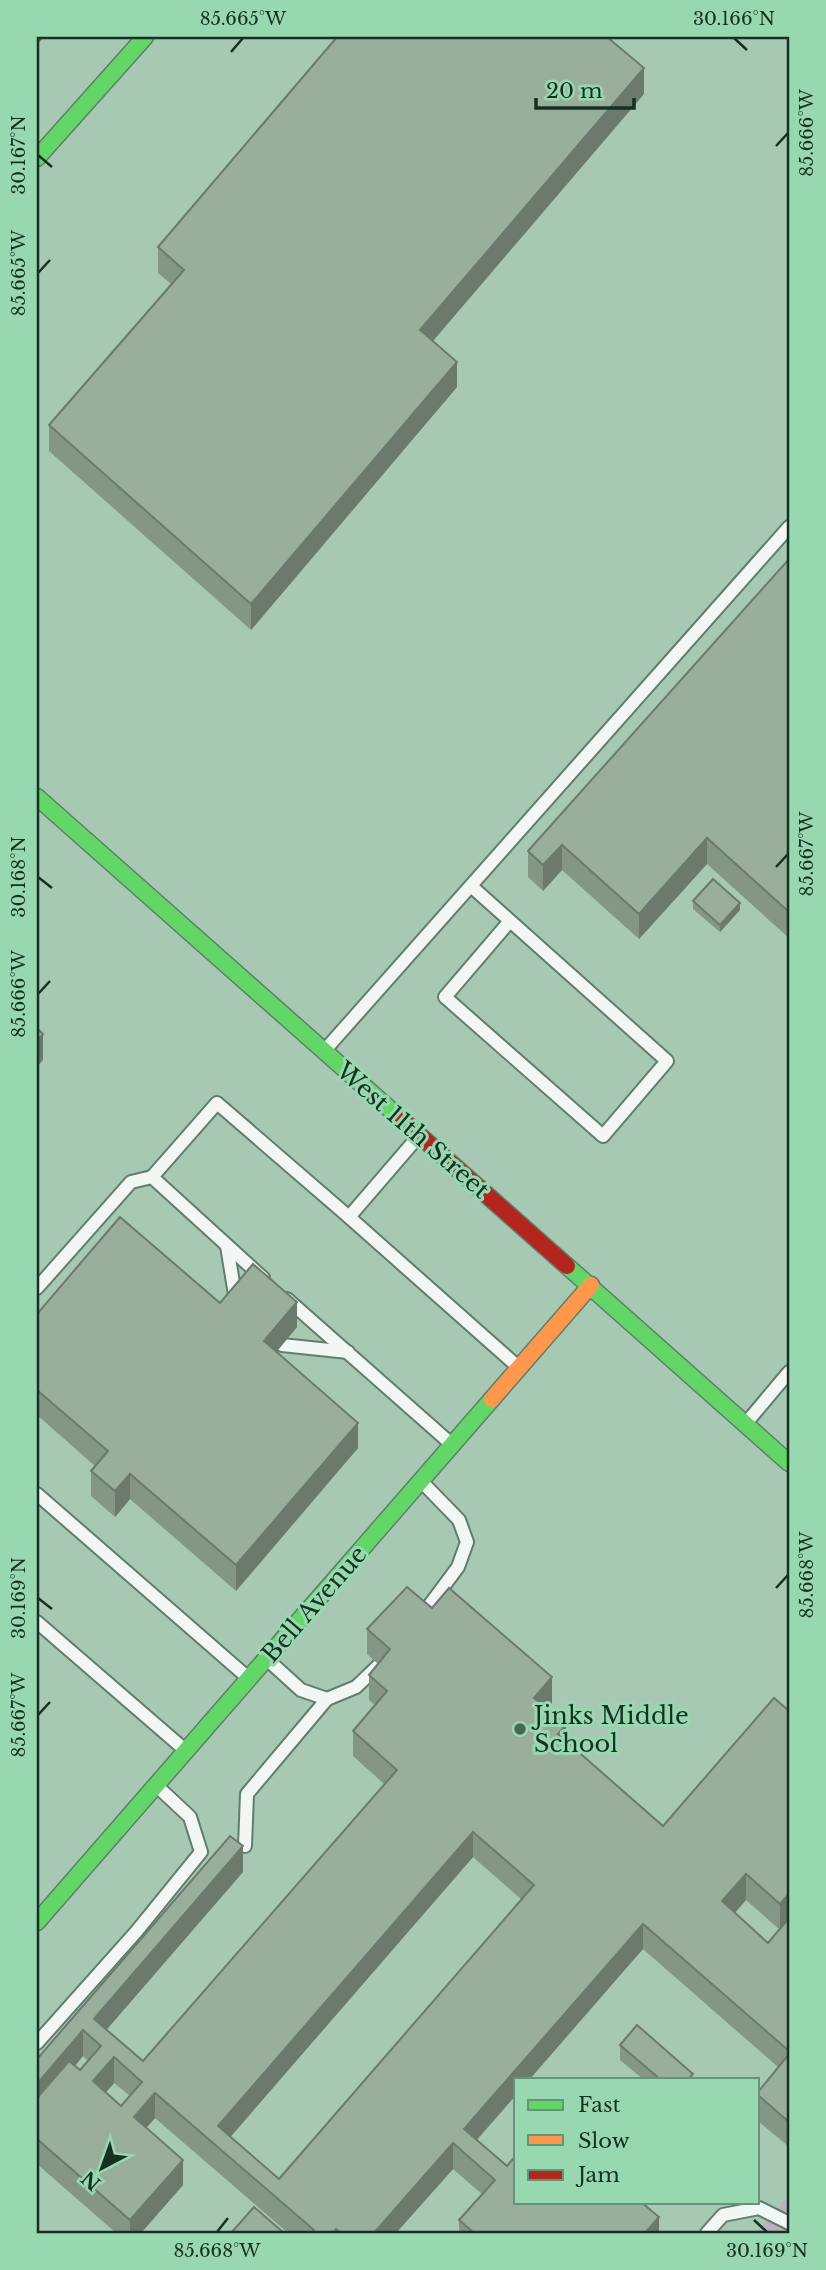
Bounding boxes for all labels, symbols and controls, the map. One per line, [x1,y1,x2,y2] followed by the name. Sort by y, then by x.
[200,8,287,30] text: 85.665°W
[693,8,775,30] text: 30.166°N
[536,66,634,110] scale bar
[546,78,603,104] text: 20 m
[796,88,818,177] text: 85.666°W
[8,115,30,195] text: 30.167°N
[8,229,30,316] text: 85.665°W
[796,811,818,897] text: 85.667°W
[8,836,30,918] text: 30.168°N
[8,949,30,1038] text: 85.666°W
[330,1055,495,1204] street label: West 11th Street
[796,1531,818,1618] text: 85.668°W
[255,1540,373,1668] street label: Bell Avenue
[8,1557,30,1639] text: 30.169°N
[8,1672,30,1758] text: 85.667°W
[531,1701,689,1758] place label: Jinks Middle School
[512,1721,528,1737] marker: Jinks Middle School
[514,2078,760,2204] legend
[578,2092,620,2118] text: Fast
[578,2128,630,2154] text: Slow
[66,2134,136,2204] north arrow
[575,2162,620,2188] text: Jam
[77,2166,105,2195] text: N
[174,2240,261,2262] text: 85.668°W
[726,2240,808,2262] text: 30.169°N

